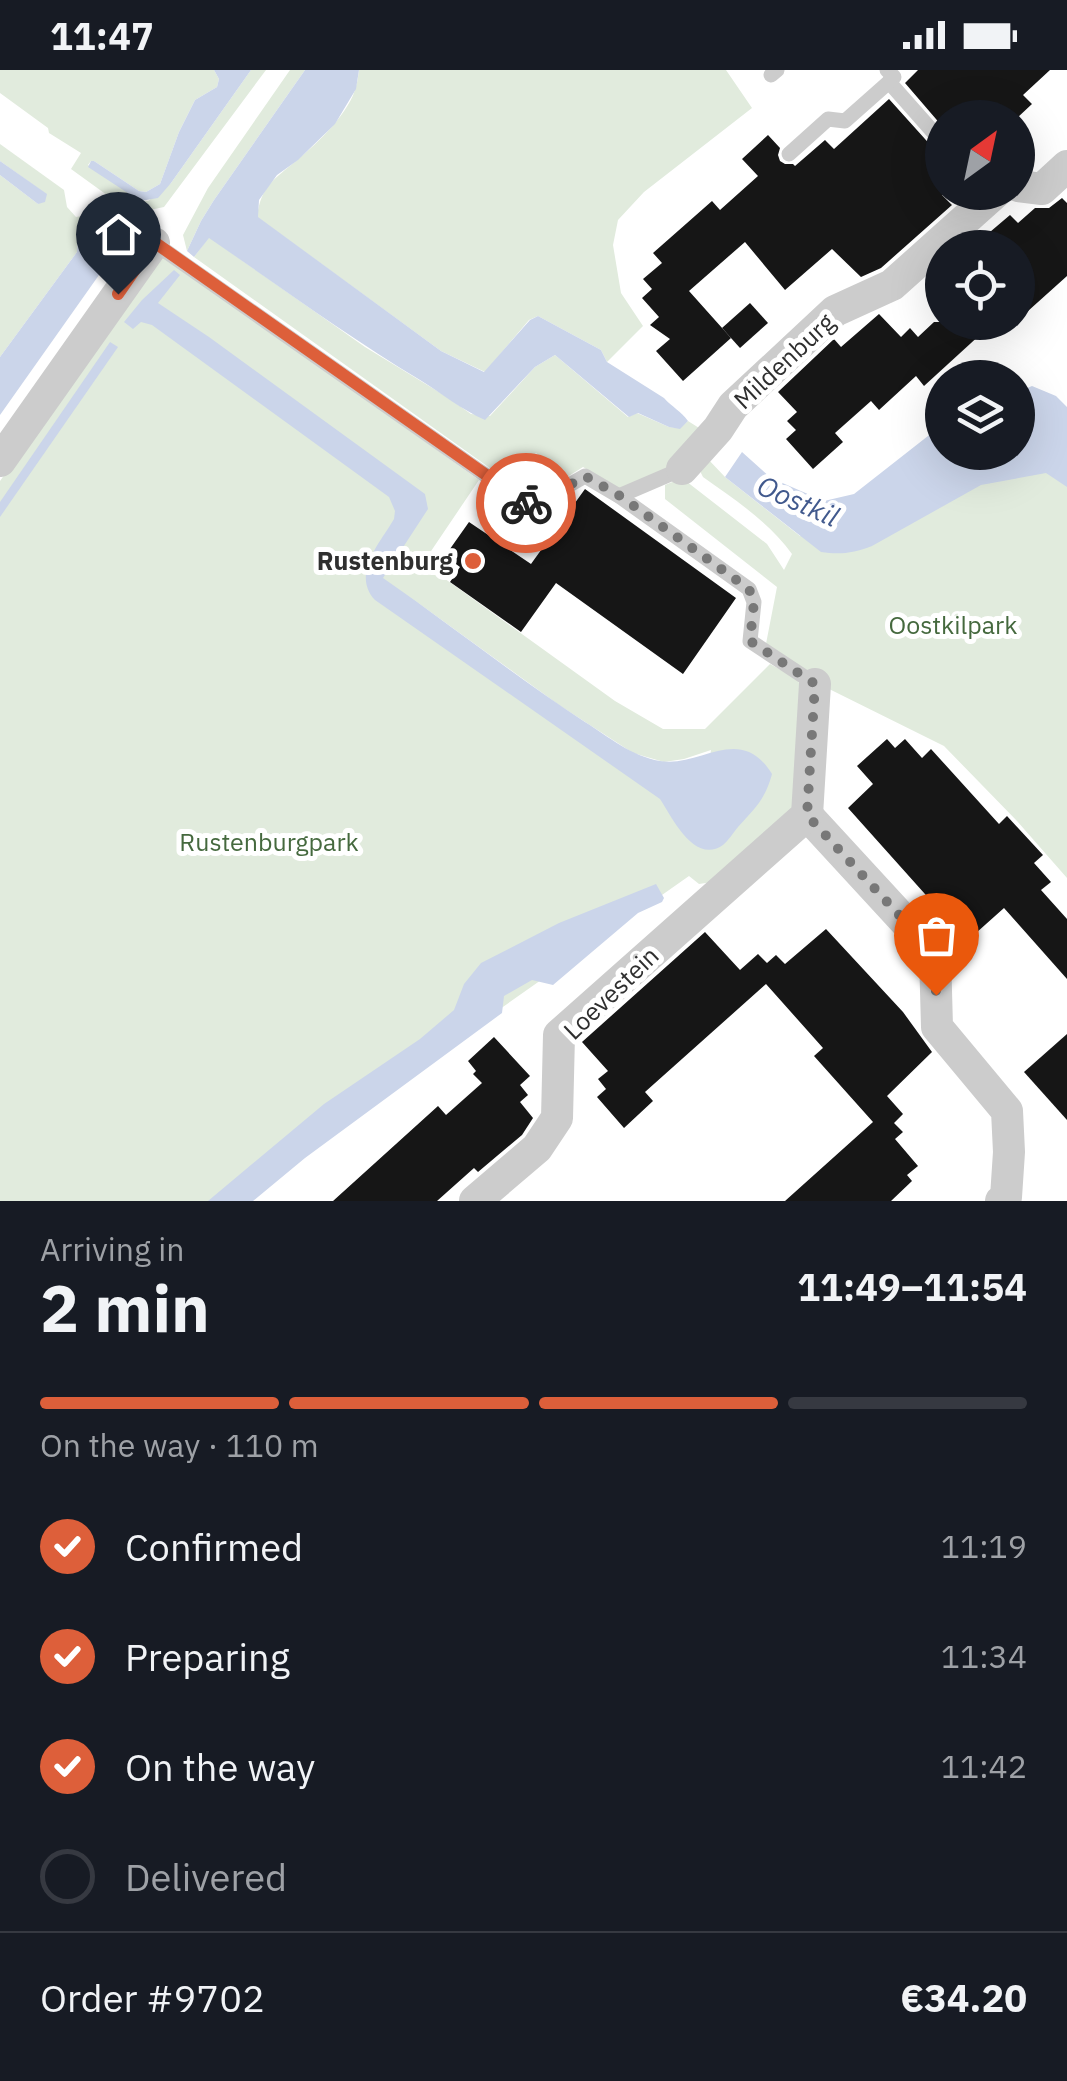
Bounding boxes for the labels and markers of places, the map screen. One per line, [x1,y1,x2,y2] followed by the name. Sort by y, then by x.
[76,192,161,295] pin
[317,544,453,577] place label: Rustenburg
[462,550,484,572] marker: Rustenburg
[894,893,979,996] pin

